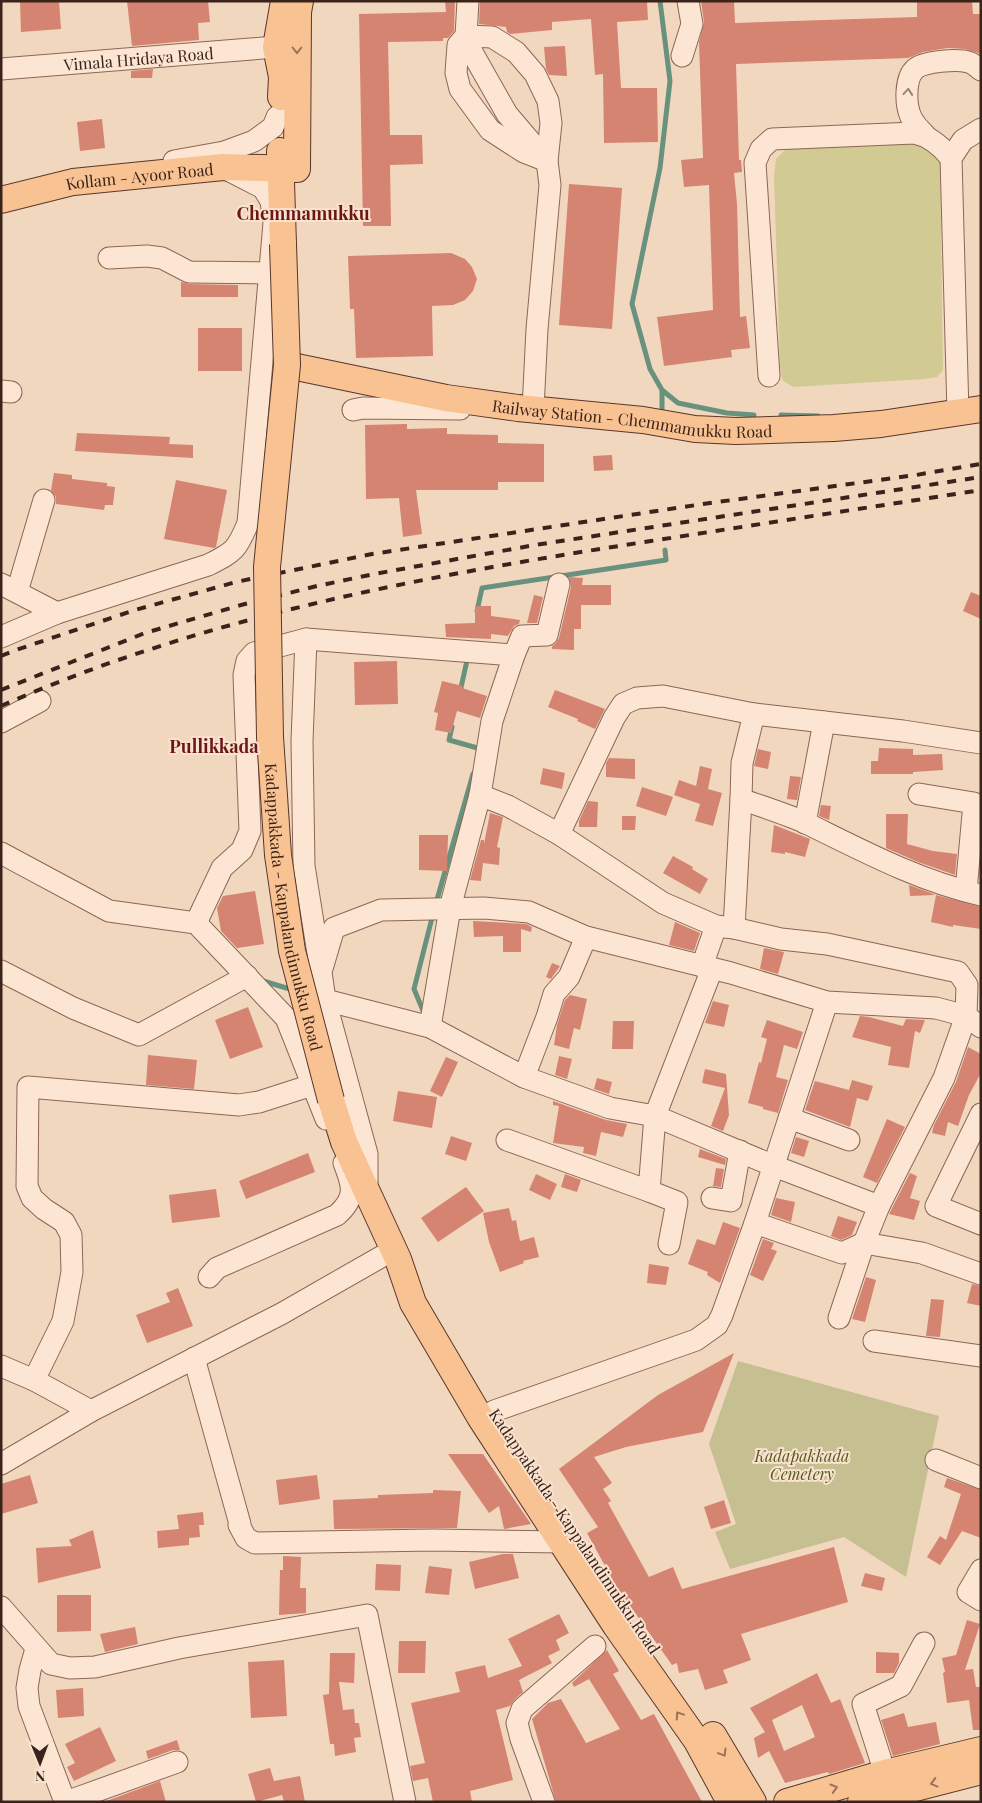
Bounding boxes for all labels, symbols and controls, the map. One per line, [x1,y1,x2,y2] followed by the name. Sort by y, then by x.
[62,42,214,75] street label: Vimala Hridaya Road
[292,46,302,54] one-way arrow
[902,87,913,95] one-way arrow
[63,158,214,194] street label: Kollam - Ayoor Road
[236,201,370,225] district label: Chemmamukku
[491,394,773,441] street label: Railway Station - Chemmamukku Road
[169,734,259,758] district label: Pullikkada
[261,762,328,1053] street label: Kadappakkada - Kappalandimukku Road
[485,1404,665,1658] street label: Kadappakkada - Kappalandimukku Road
[754,1445,849,1484] park label: Kadapakkada Cemetery
[675,1711,685,1720] one-way arrow
[15,1738,65,1788] north arrow
[717,1747,727,1756] one-way arrow
[35,1767,45,1786] text: N
[929,1777,938,1788] one-way arrow
[829,1784,837,1794] one-way arrow

